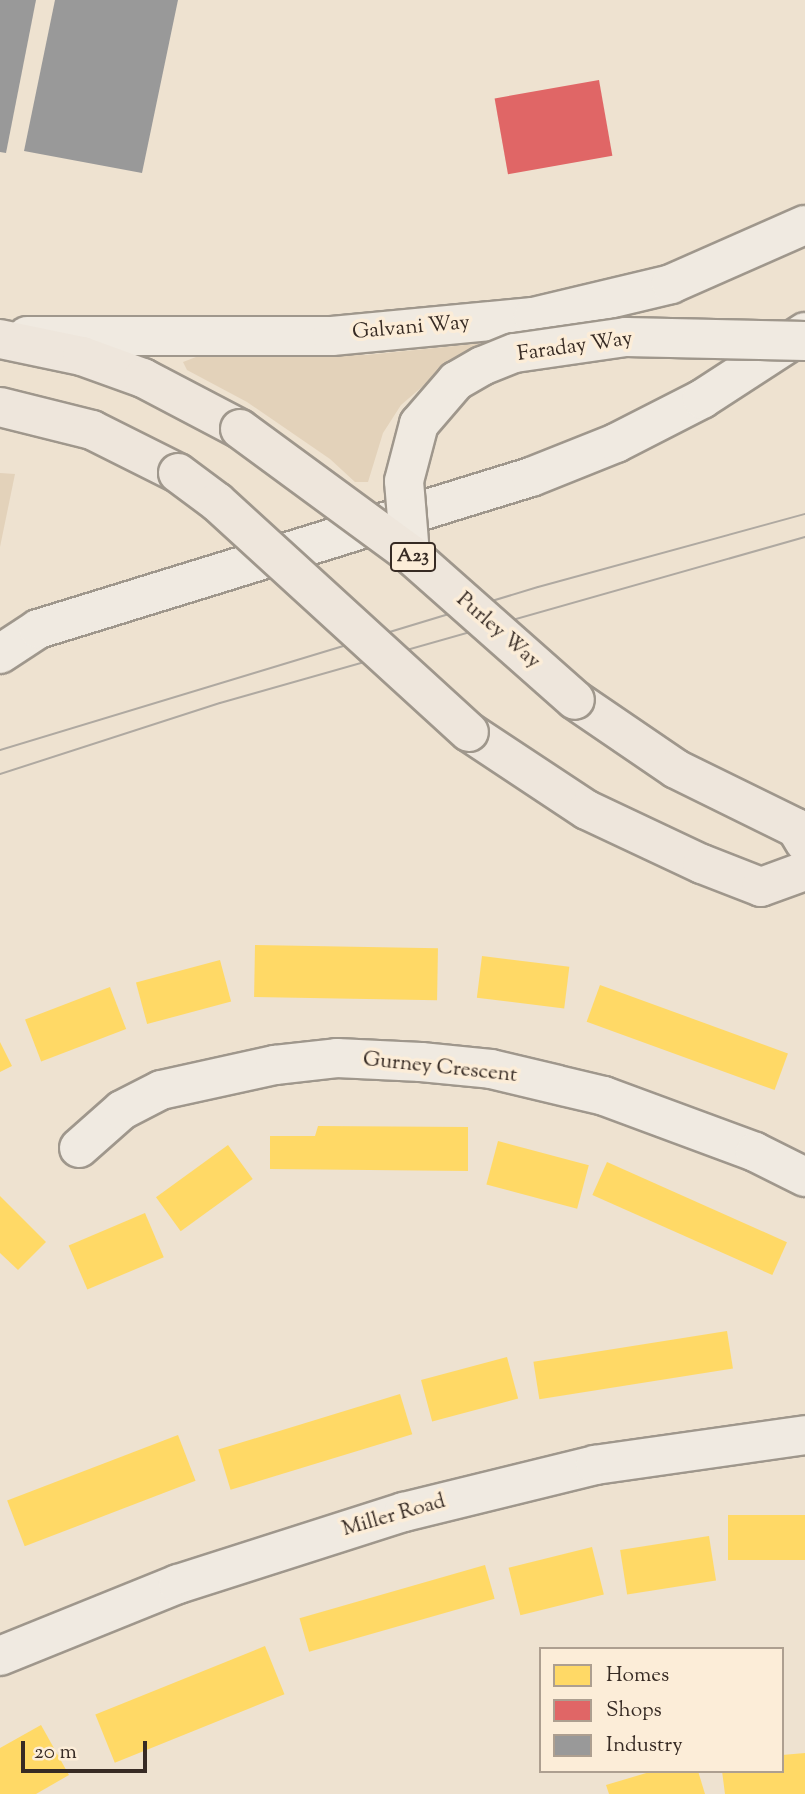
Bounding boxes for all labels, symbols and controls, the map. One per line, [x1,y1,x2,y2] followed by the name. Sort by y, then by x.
[351,310,471,346] street label: Galvani Way
[516,326,634,368] street label: Faraday Way
[388,542,438,572] road number: A23
[451,588,545,674] street label: Purley Way
[362,1047,518,1089] street label: Gurney Crescent
[340,1489,448,1543] street label: Miller Road
[539,1647,784,1773] legend
[606,1661,669,1691] text: Homes
[606,1696,662,1726] text: Shops
[24,1728,150,1772] scale bar
[606,1731,683,1761] text: Industry
[34,1738,77,1768] text: 20 m

